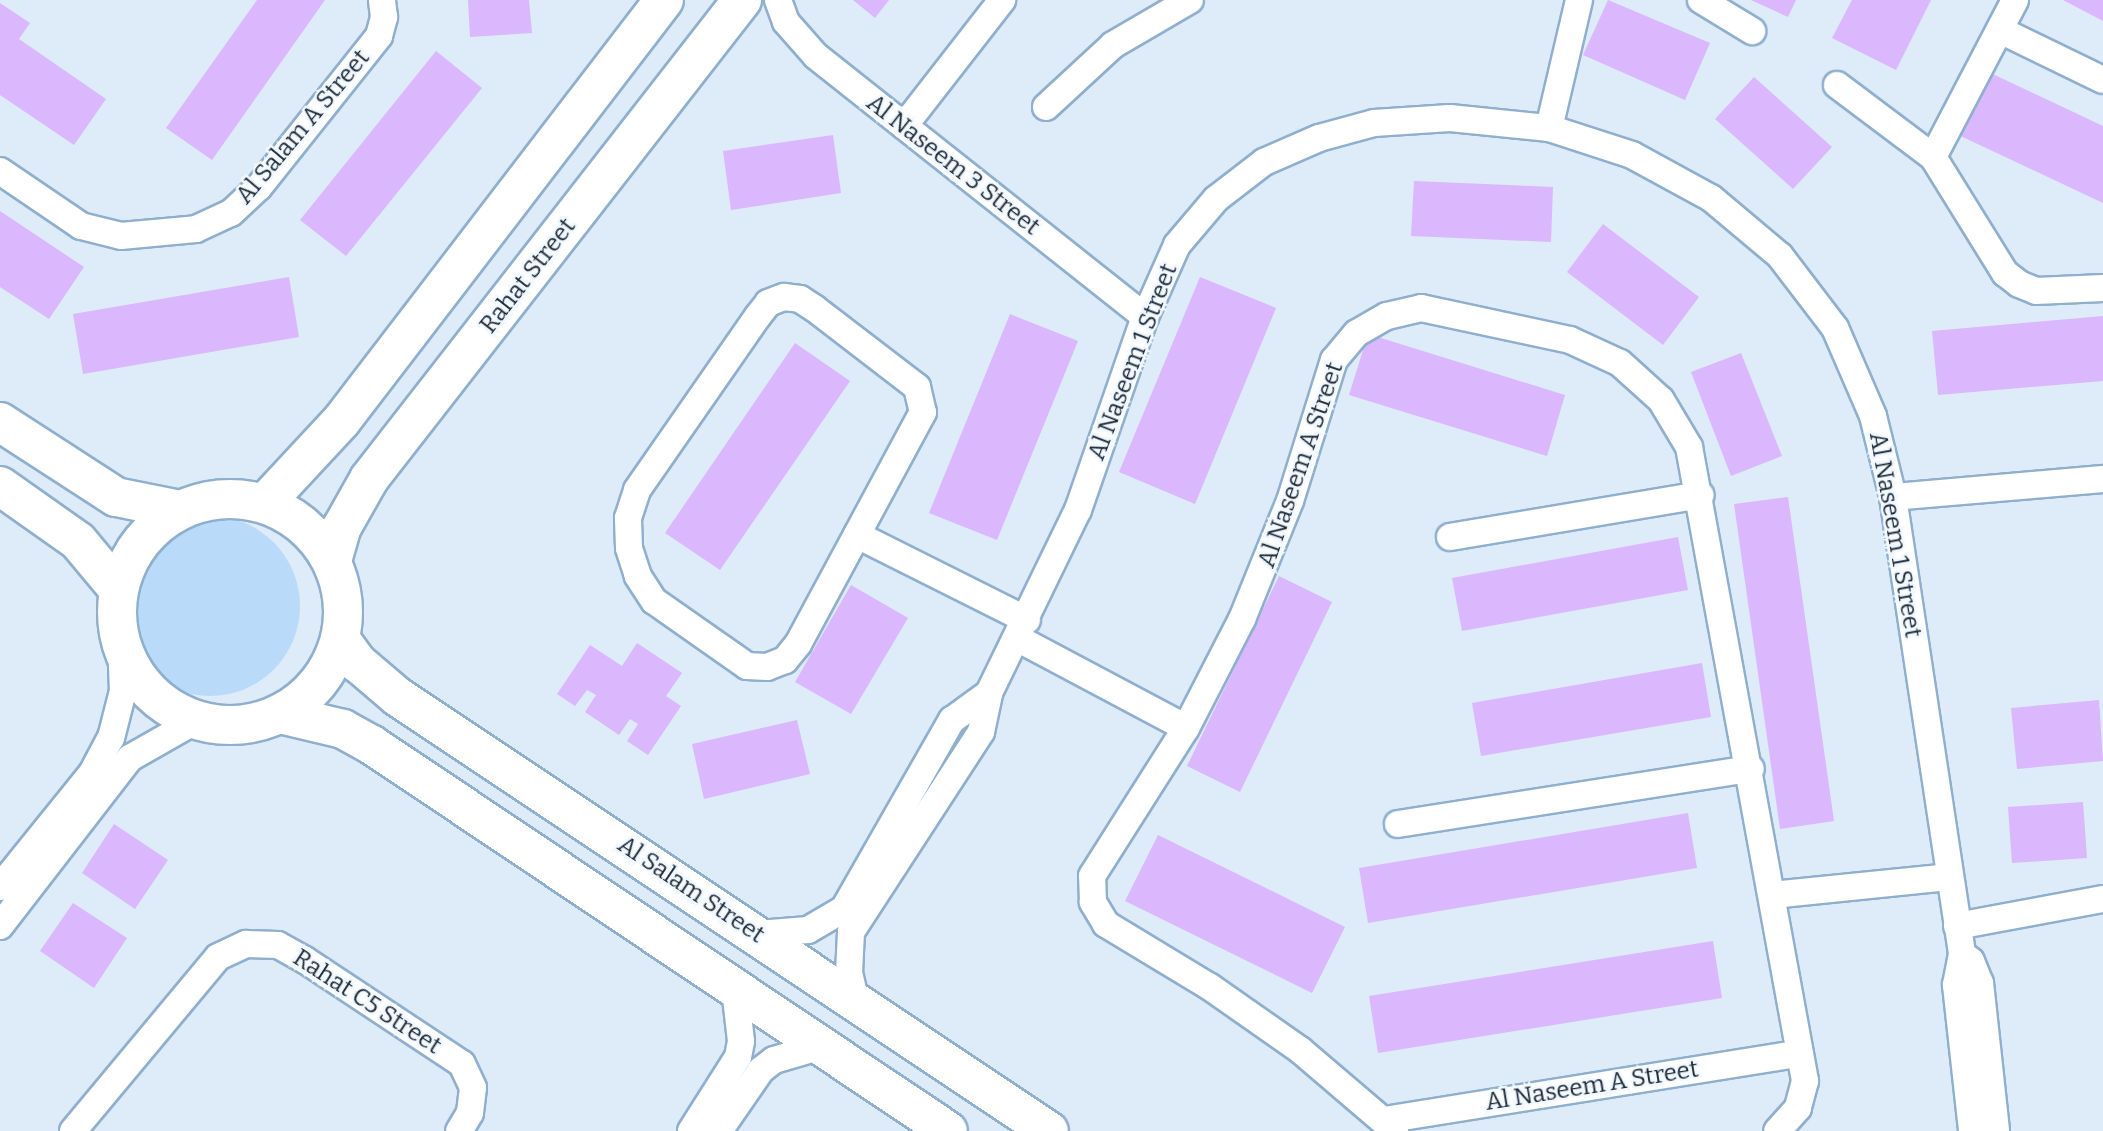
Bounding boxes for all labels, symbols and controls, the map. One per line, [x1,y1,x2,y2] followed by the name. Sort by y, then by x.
[230,44,376,210] street label: Al Salam A Street
[861,88,1045,242] street label: Al Naseem 3 Street
[474,213,582,339] street label: Rahat Street
[1082,260,1184,464] street label: Al Naseem 1 Street
[1252,359,1350,571] street label: Al Naseem A Street
[1863,430,1927,640] street label: Al Naseem 1 Street
[612,830,770,950] street label: Al Salam Street
[288,943,446,1061] street label: Rahat C5 Street
[1483,1055,1701,1117] street label: Al Naseem A Street

